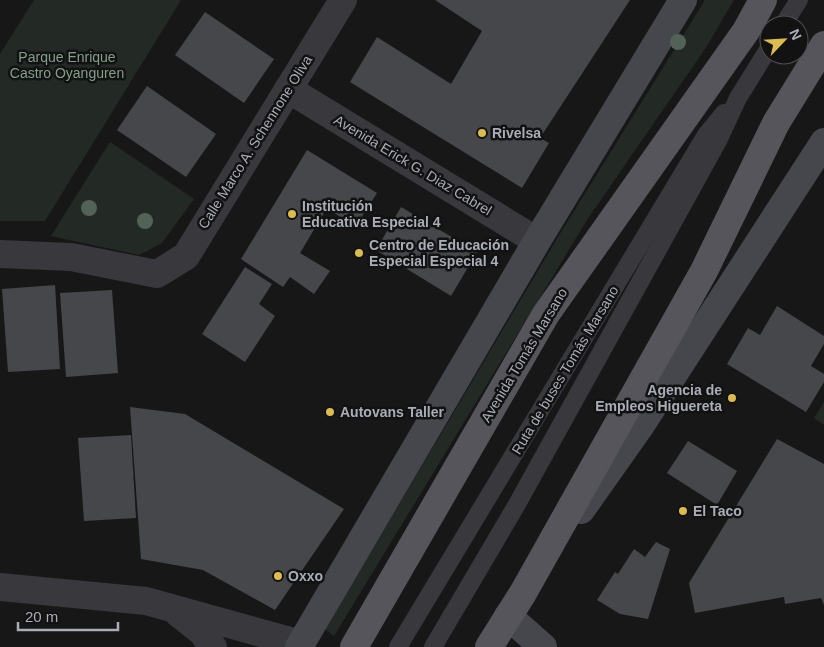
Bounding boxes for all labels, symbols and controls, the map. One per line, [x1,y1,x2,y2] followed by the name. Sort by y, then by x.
[759,15,809,65] north arrow
[786,27,805,42] text: N
[10,49,124,81] park label: Parque Enrique Castro Oyanguren
[195,52,315,232] street label: Calle Marco A. Schennone Oliva
[331,112,495,218] street label: Avenida Erick G. Diaz Cabrel
[492,125,541,141] place label: Rivelsa
[476,127,488,139] marker: Rivelsa
[302,198,441,230] place label: Institución Educativa Especial 4
[286,208,298,220] marker: Institución Educativa Especial 4
[369,237,509,269] place label: Centro de Educación Especial Especial 4
[353,247,365,259] marker: Centro de Educación Especial Especial 4
[508,283,622,457] street label: Ruta de buses Tomás Marsano
[478,285,571,425] street label: Avenida Tomás Marsano
[595,382,722,414] place label: Agencia de Empleos Higuereta
[726,392,738,404] marker: Agencia de Empleos Higuereta
[340,404,445,420] place label: Autovans Taller
[324,406,336,418] marker: Autovans Taller
[693,503,742,519] place label: El Taco
[677,505,689,517] marker: El Taco
[288,568,323,584] place label: Oxxo
[272,570,284,582] marker: Oxxo
[18,600,118,632] scale bar
[25,608,58,625] text: 20 m

